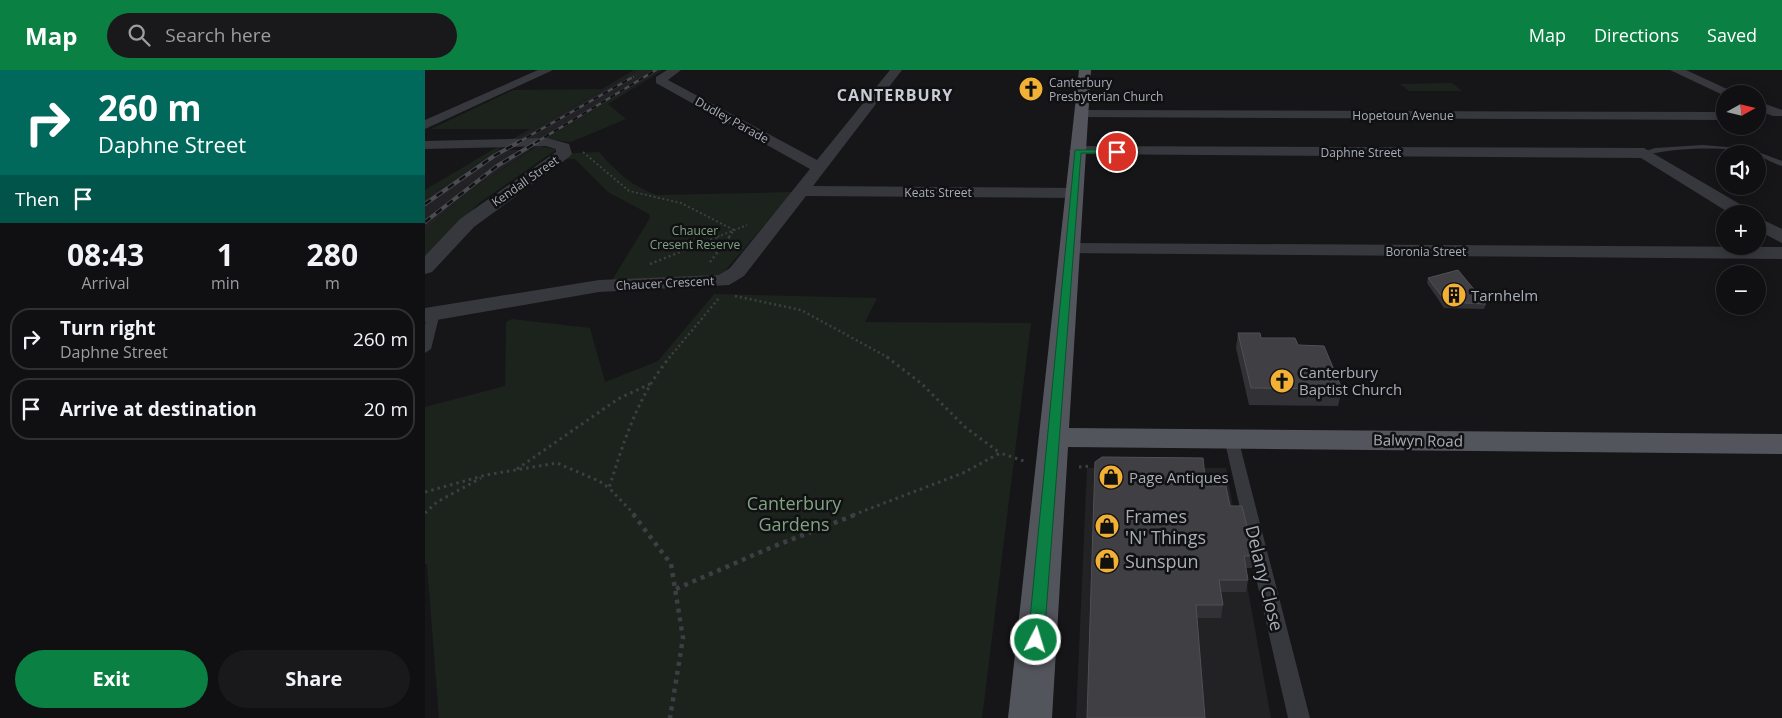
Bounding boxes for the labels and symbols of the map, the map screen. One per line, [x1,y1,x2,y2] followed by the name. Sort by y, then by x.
[1049,74,1163,105] place label: Canterbury Presbyterian Church
[1018,76,1044,102] church icon: Canterbury Presbyterian Church
[837,84,953,106] district label: CANTERBURY
[1716,85,1766,135] north arrow
[692,93,772,147] street label: Dudley Parade
[1352,107,1454,124] street label: Hopetoun Avenue
[1096,131,1138,173] pin
[1321,144,1401,161] street label: Daphne Street
[488,152,562,210] street label: Kendall Street
[904,184,972,201] street label: Keats Street
[650,222,741,253] park label: Chaucer Cresent Reserve
[1386,243,1466,260] street label: Boronia Street
[615,272,715,294] street label: Chaucer Crescent
[1441,282,1467,308] building icon: Tarnhelm
[1471,285,1538,305] place label: Tarnhelm
[1299,362,1402,399] place label: Canterbury Baptist Church
[1269,368,1295,394] church icon: Canterbury Baptist Church
[1373,429,1463,451] street label: Balwyn Road
[1098,464,1124,490] shop icon: Page Antiques
[1129,467,1229,487] place label: Page Antiques
[747,491,842,536] park label: Canterbury Gardens
[1125,504,1206,549] place label: Frames 'N' Things
[1094,513,1120,539] shop icon: Frames 'N' Things
[1240,523,1290,633] street label: Delany Close
[1094,548,1120,574] shop icon: Sunspun
[1125,549,1199,573] place label: Sunspun
[1009,613,1061,665] position arrow

